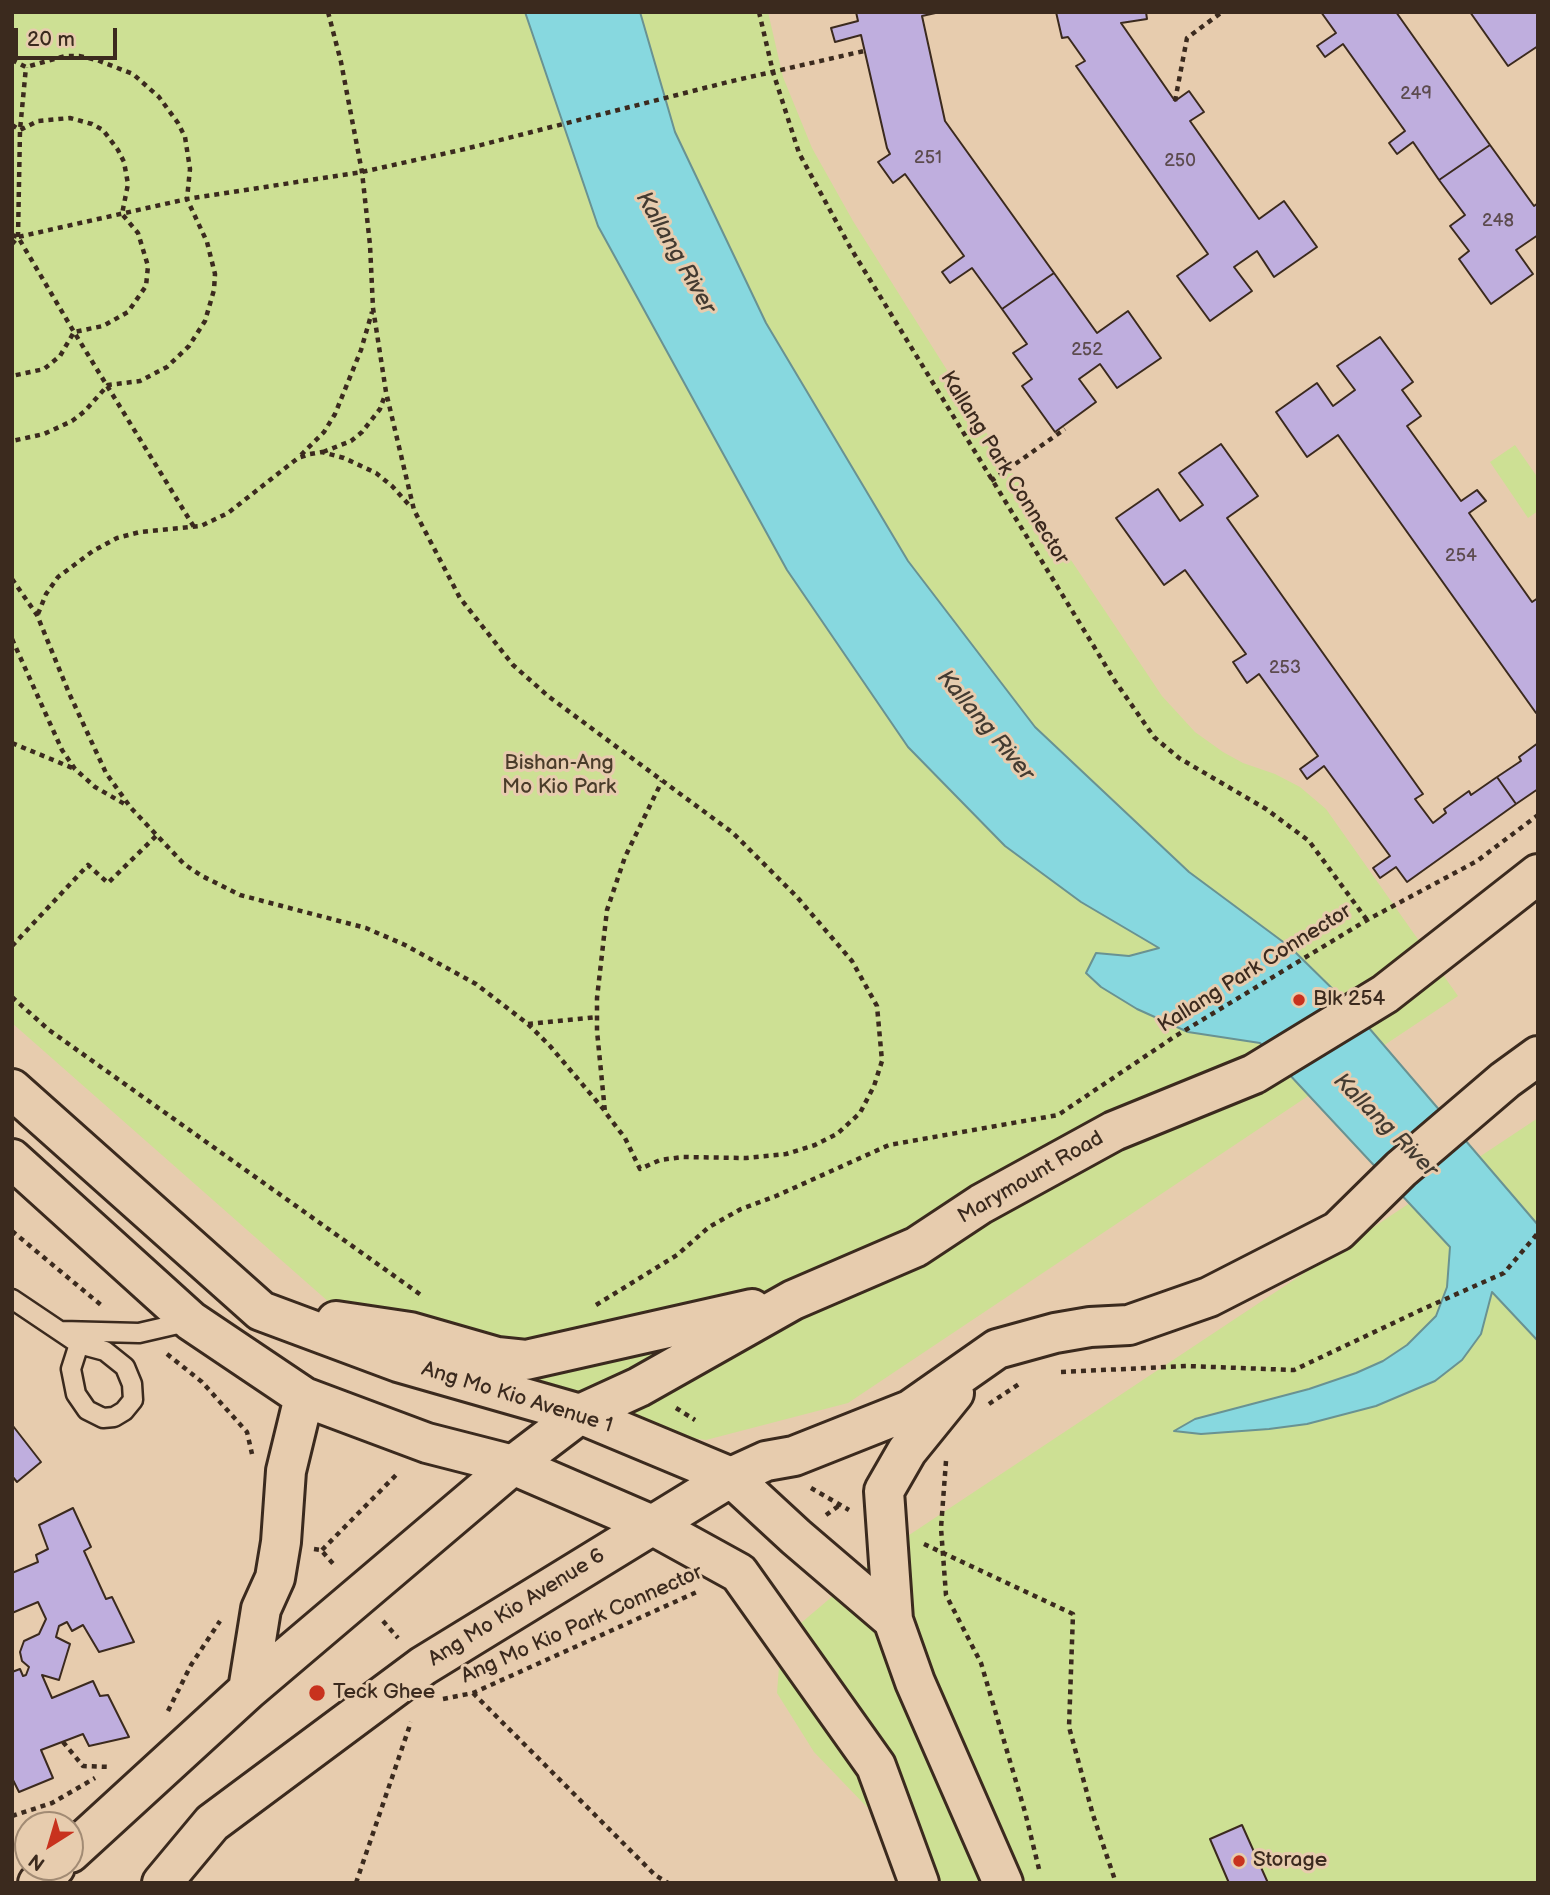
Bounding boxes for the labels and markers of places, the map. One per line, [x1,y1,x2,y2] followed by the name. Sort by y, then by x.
[1313,987,1385,1013] place label: Blk 254
[1291,992,1307,1008] marker: Blk 254
[333,1680,435,1706] place label: Teck Ghee
[307,1683,327,1703] marker: Teck Ghee
[1253,1848,1327,1874] place label: Storage
[1231,1853,1247,1869] marker: Storage

